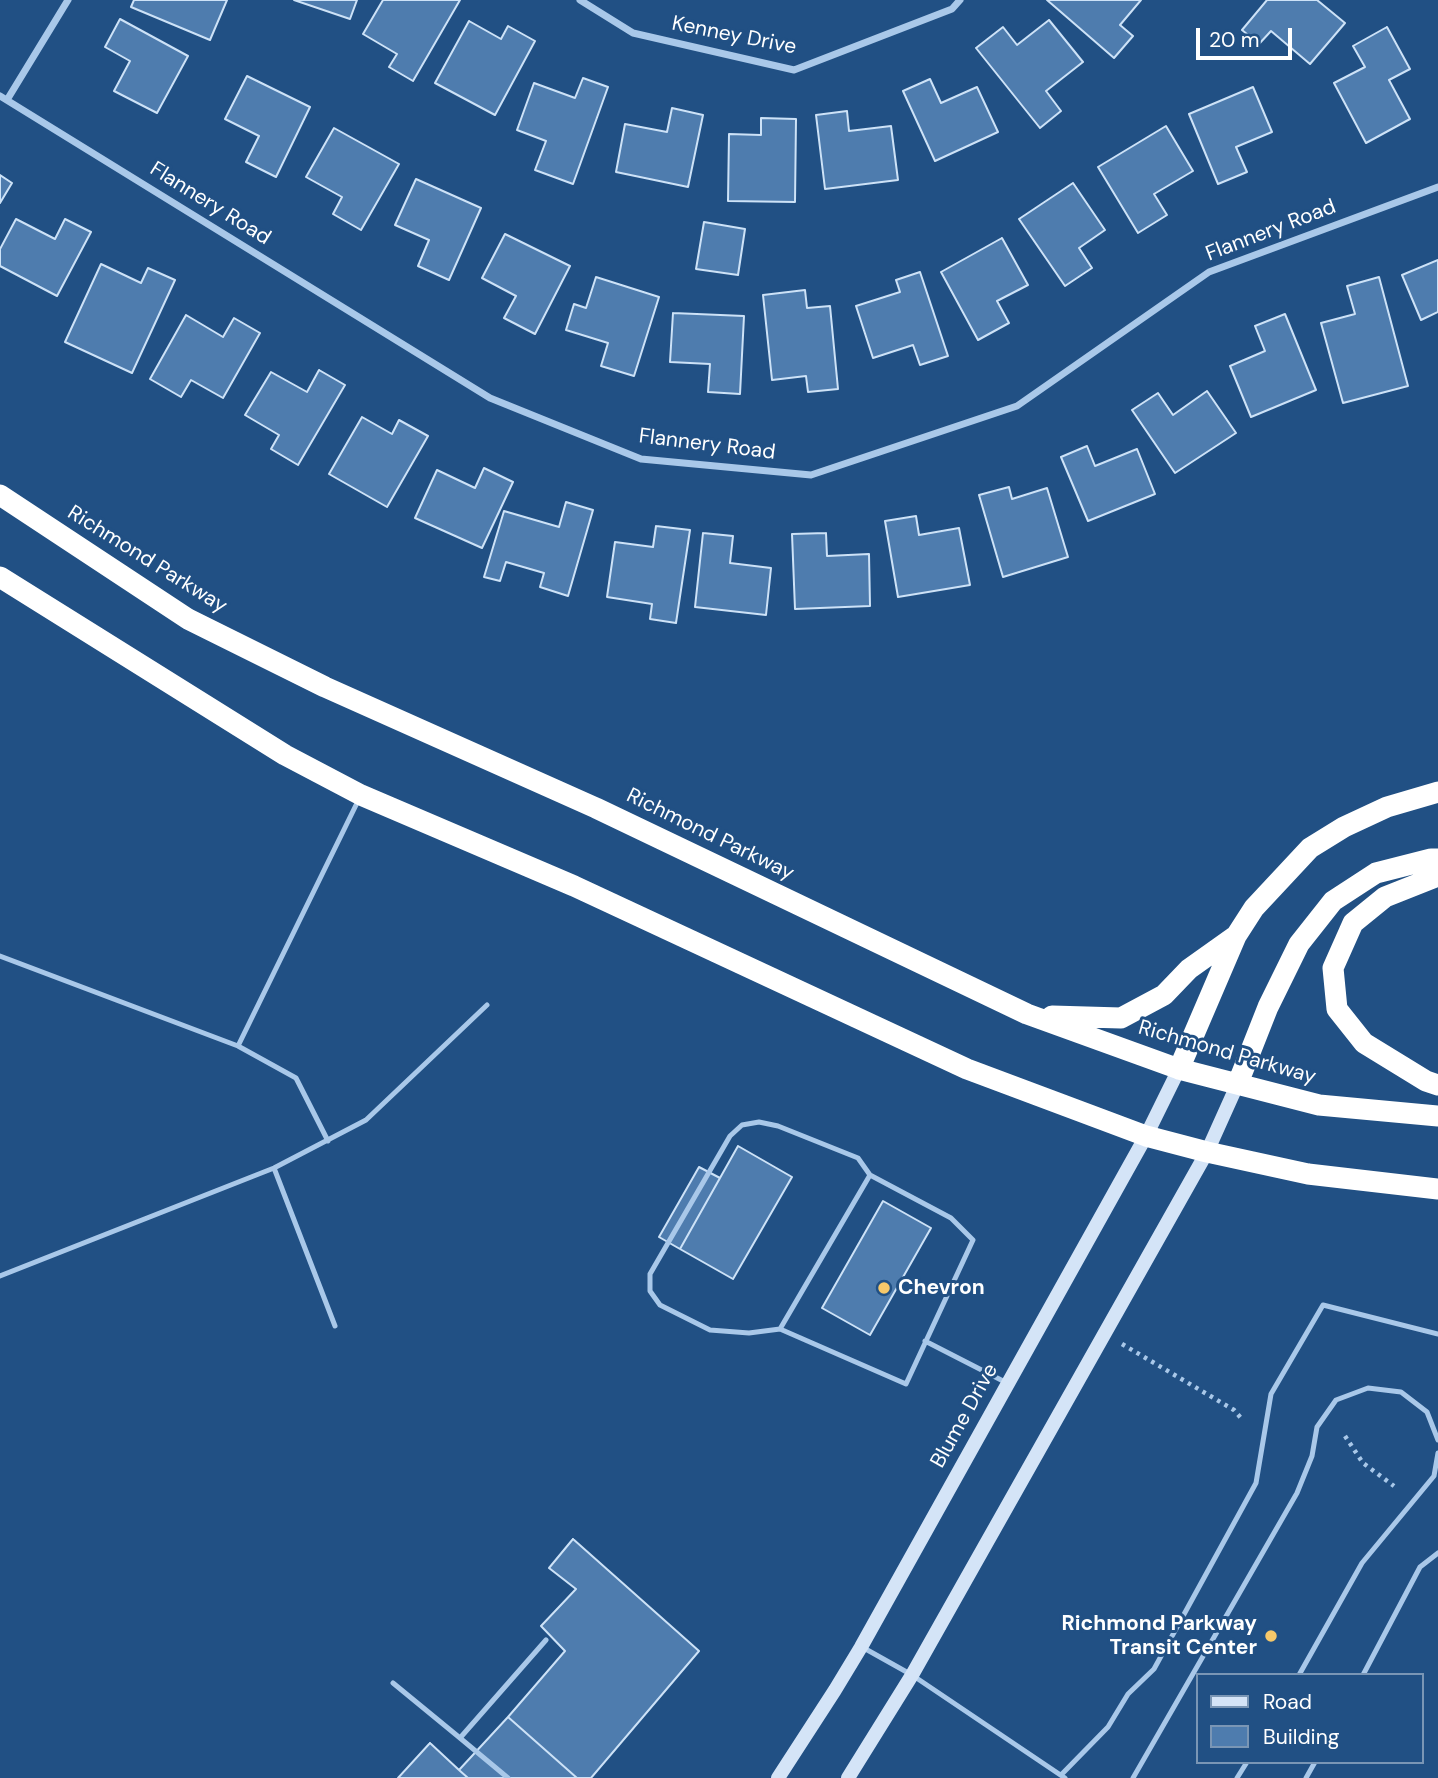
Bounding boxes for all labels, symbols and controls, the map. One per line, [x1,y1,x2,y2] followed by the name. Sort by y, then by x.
[670,12,798,60] street label: Kenney Drive
[1200,14,1296,58] scale bar
[1209,26,1260,54] text: 20 m
[145,157,275,251] street label: Flannery Road
[1202,195,1340,267] street label: Flannery Road
[637,424,777,466] street label: Flannery Road
[63,501,231,619] street label: Richmond Parkway
[622,783,798,887] street label: Richmond Parkway
[1135,1016,1319,1090] street label: Richmond Parkway
[898,1275,985,1301] place label: Chevron
[876,1280,892,1296] marker: Chevron
[926,1359,1004,1473] street label: Blume Drive
[1062,1611,1257,1661] place label: Richmond Parkway Transit Center
[1263,1628,1279,1644] marker: Richmond Parkway Transit Center
[1196,1673,1424,1764] legend
[1263,1688,1312,1716] text: Road
[1263,1723,1339,1751] text: Building

